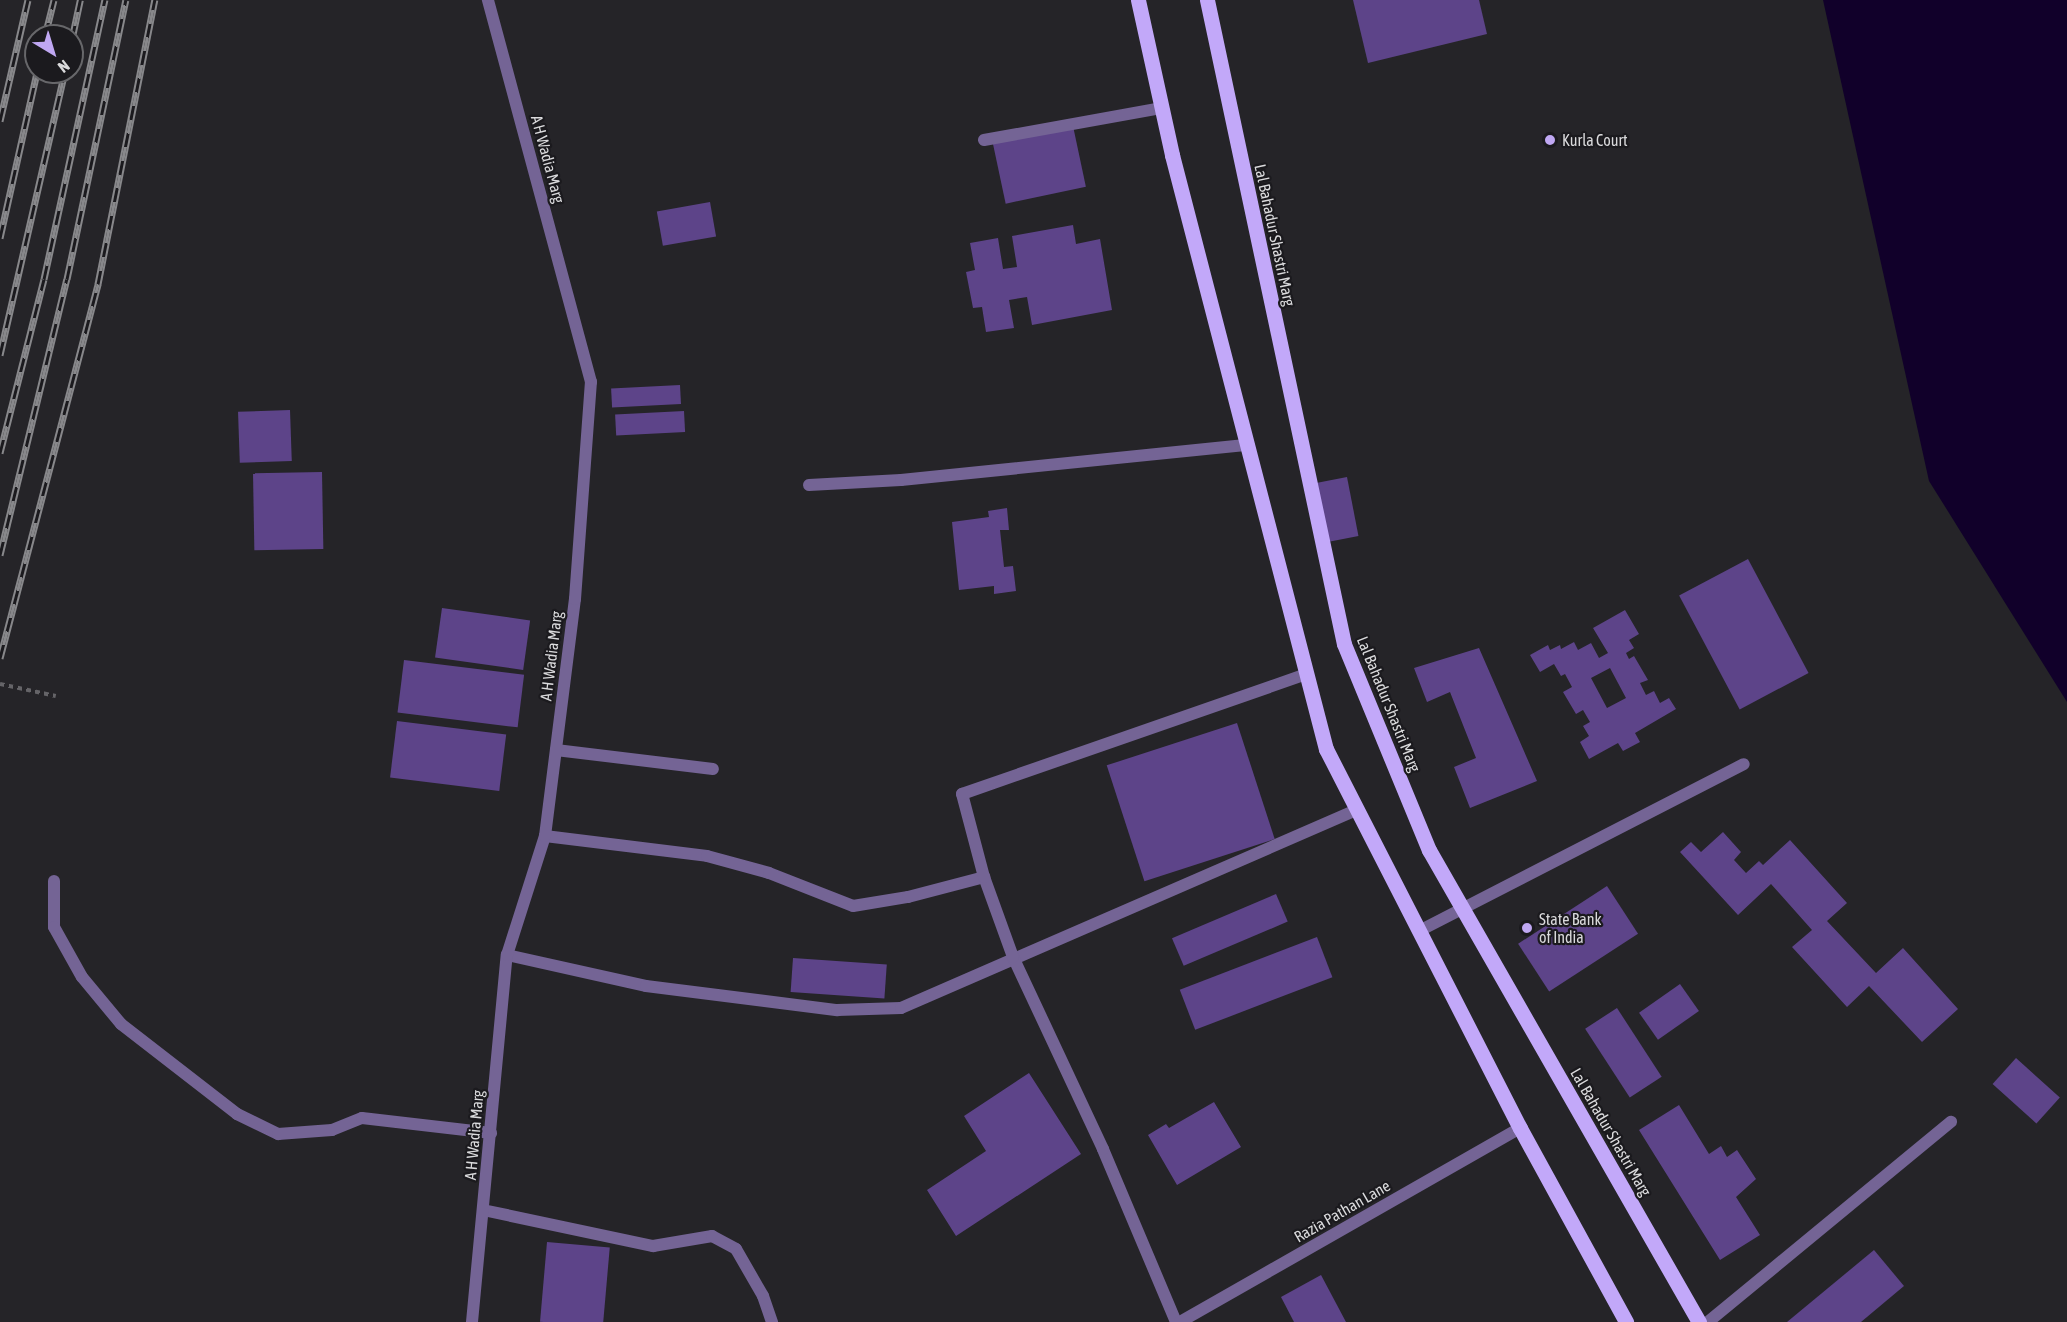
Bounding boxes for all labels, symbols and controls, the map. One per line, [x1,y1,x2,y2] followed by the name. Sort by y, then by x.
[24,24,84,84] north arrow
[55,57,73,77] text: N
[527,113,569,205] street label: A H Wadia Marg
[1562,130,1628,150] place label: Kurla Court
[1543,133,1557,147] marker: Kurla Court
[1251,162,1299,308] street label: Lal Bahadur Shastri Marg
[536,610,566,702] street label: A H Wadia Marg
[1353,633,1425,775] street label: Lal Bahadur Shastri Marg
[1539,909,1601,947] place label: State Bank of India
[1520,921,1534,935] marker: State Bank of India
[1567,1065,1655,1199] street label: Lal Bahadur Shastri Marg
[461,1089,487,1181] street label: A H Wadia Marg
[1290,1176,1394,1246] street label: Razia Pathan Lane

